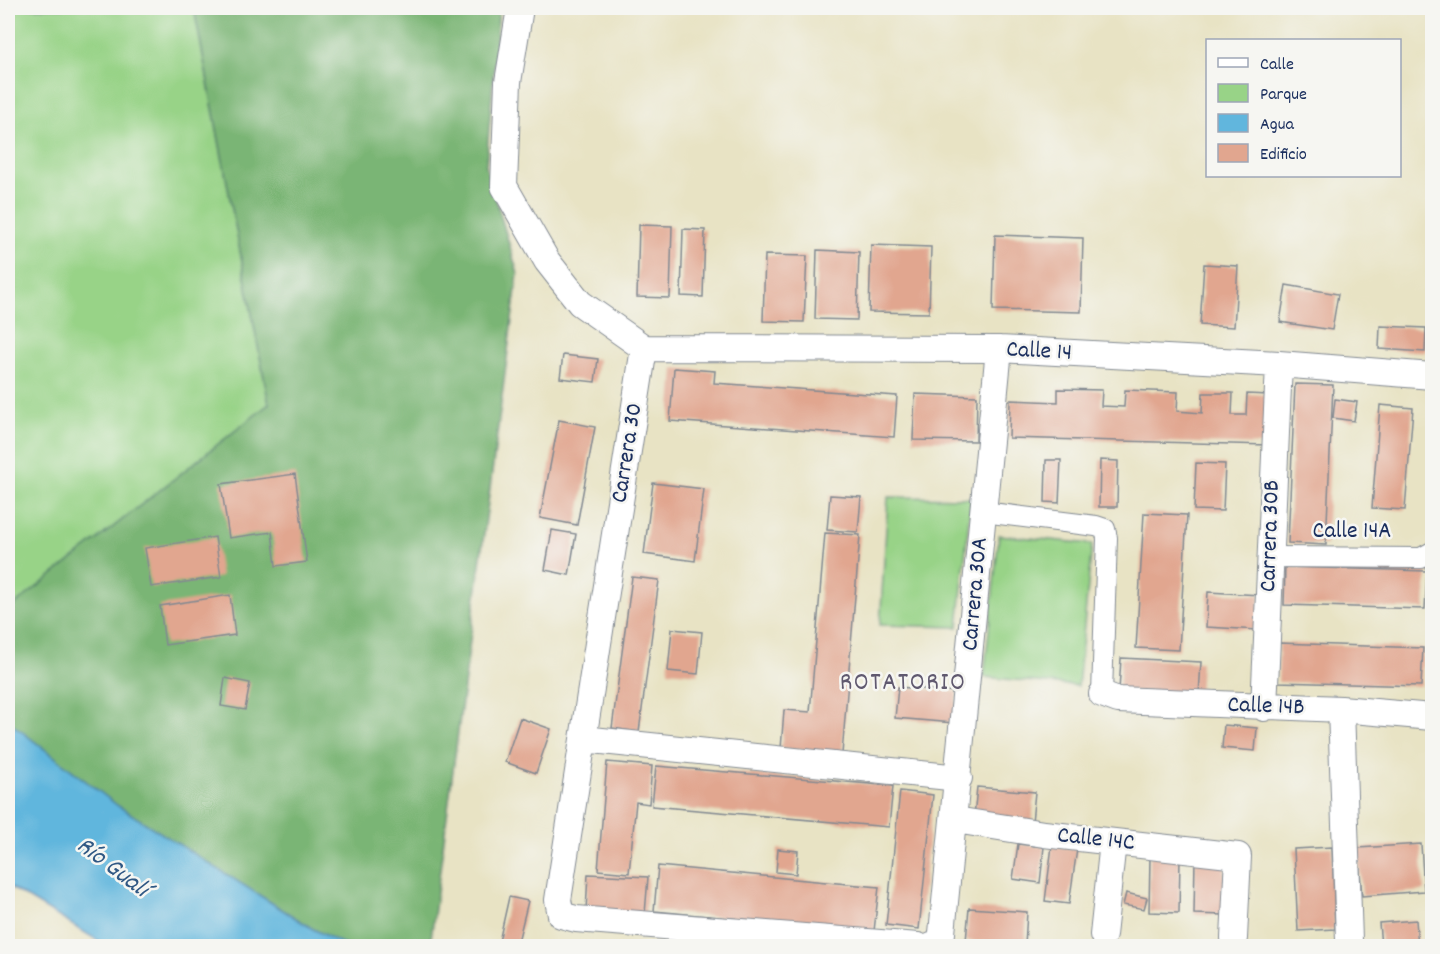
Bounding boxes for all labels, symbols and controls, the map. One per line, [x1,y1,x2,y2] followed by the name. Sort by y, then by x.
[1206,39,1401,177] legend
[1260,53,1294,78] text: Calle
[1260,83,1307,108] text: Parque
[1260,113,1294,138] text: Agua
[1260,143,1307,168] text: Edificio
[1005,333,1073,371] street label: Calle 14
[603,401,653,505] street label: Carrera 30
[1252,479,1290,593] street label: Carrera 30B
[1313,515,1391,549] street label: Calle 14A
[954,536,998,652] street label: Carrera 30A
[840,665,966,702] district label: ROTATORIO
[1227,689,1305,725] street label: Calle 14B
[1056,819,1137,861] street label: Calle 14C
[68,828,161,911] water label: Río Gualí

